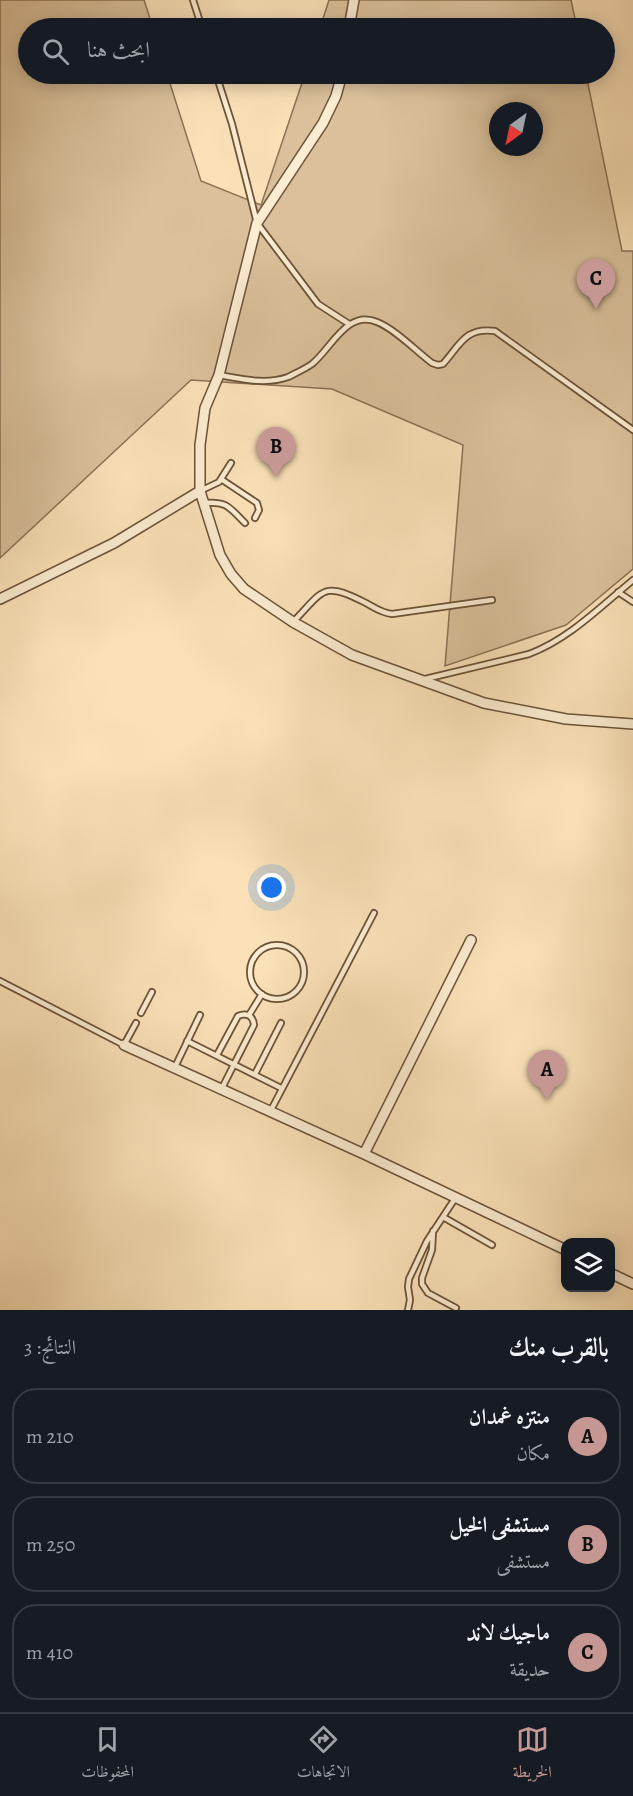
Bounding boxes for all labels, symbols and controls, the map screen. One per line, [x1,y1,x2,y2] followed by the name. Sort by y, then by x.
[18,18,615,84] search box
[39,35,72,68] icon: search
[87,35,150,65] text: ابحث هنا
[489,102,543,156] north arrow
[576,260,616,309] pin: C
[256,428,296,477] pin: B
[257,873,286,902] your location
[528,1050,566,1100] pin: A
[561,1238,615,1292] map controls
[561,1238,615,1292] button: layers
[508,1330,609,1365] text: بالقرب منك
[24,1334,76,1361] text: النتائج: 3
[469,1402,550,1432] text: منتزه غمدان
[26,1423,74,1450] text: 210 m
[581,1423,594,1450] text: A
[516,1440,550,1467] text: مكان
[449,1510,550,1540] text: مستشفى الخيل
[26,1531,75,1558] text: 250 m
[581,1531,594,1558] text: B
[497,1548,550,1575] text: مستشفى
[466,1618,550,1648] text: ماجيك لاند
[26,1639,73,1666] text: 410 m
[581,1639,594,1666] text: C
[510,1656,550,1683] text: حديقة
[81,1723,134,1787] tab: المحفوظات
[297,1723,350,1787] tab: الاتجاهات
[513,1723,552,1787] tab: الخريطة

